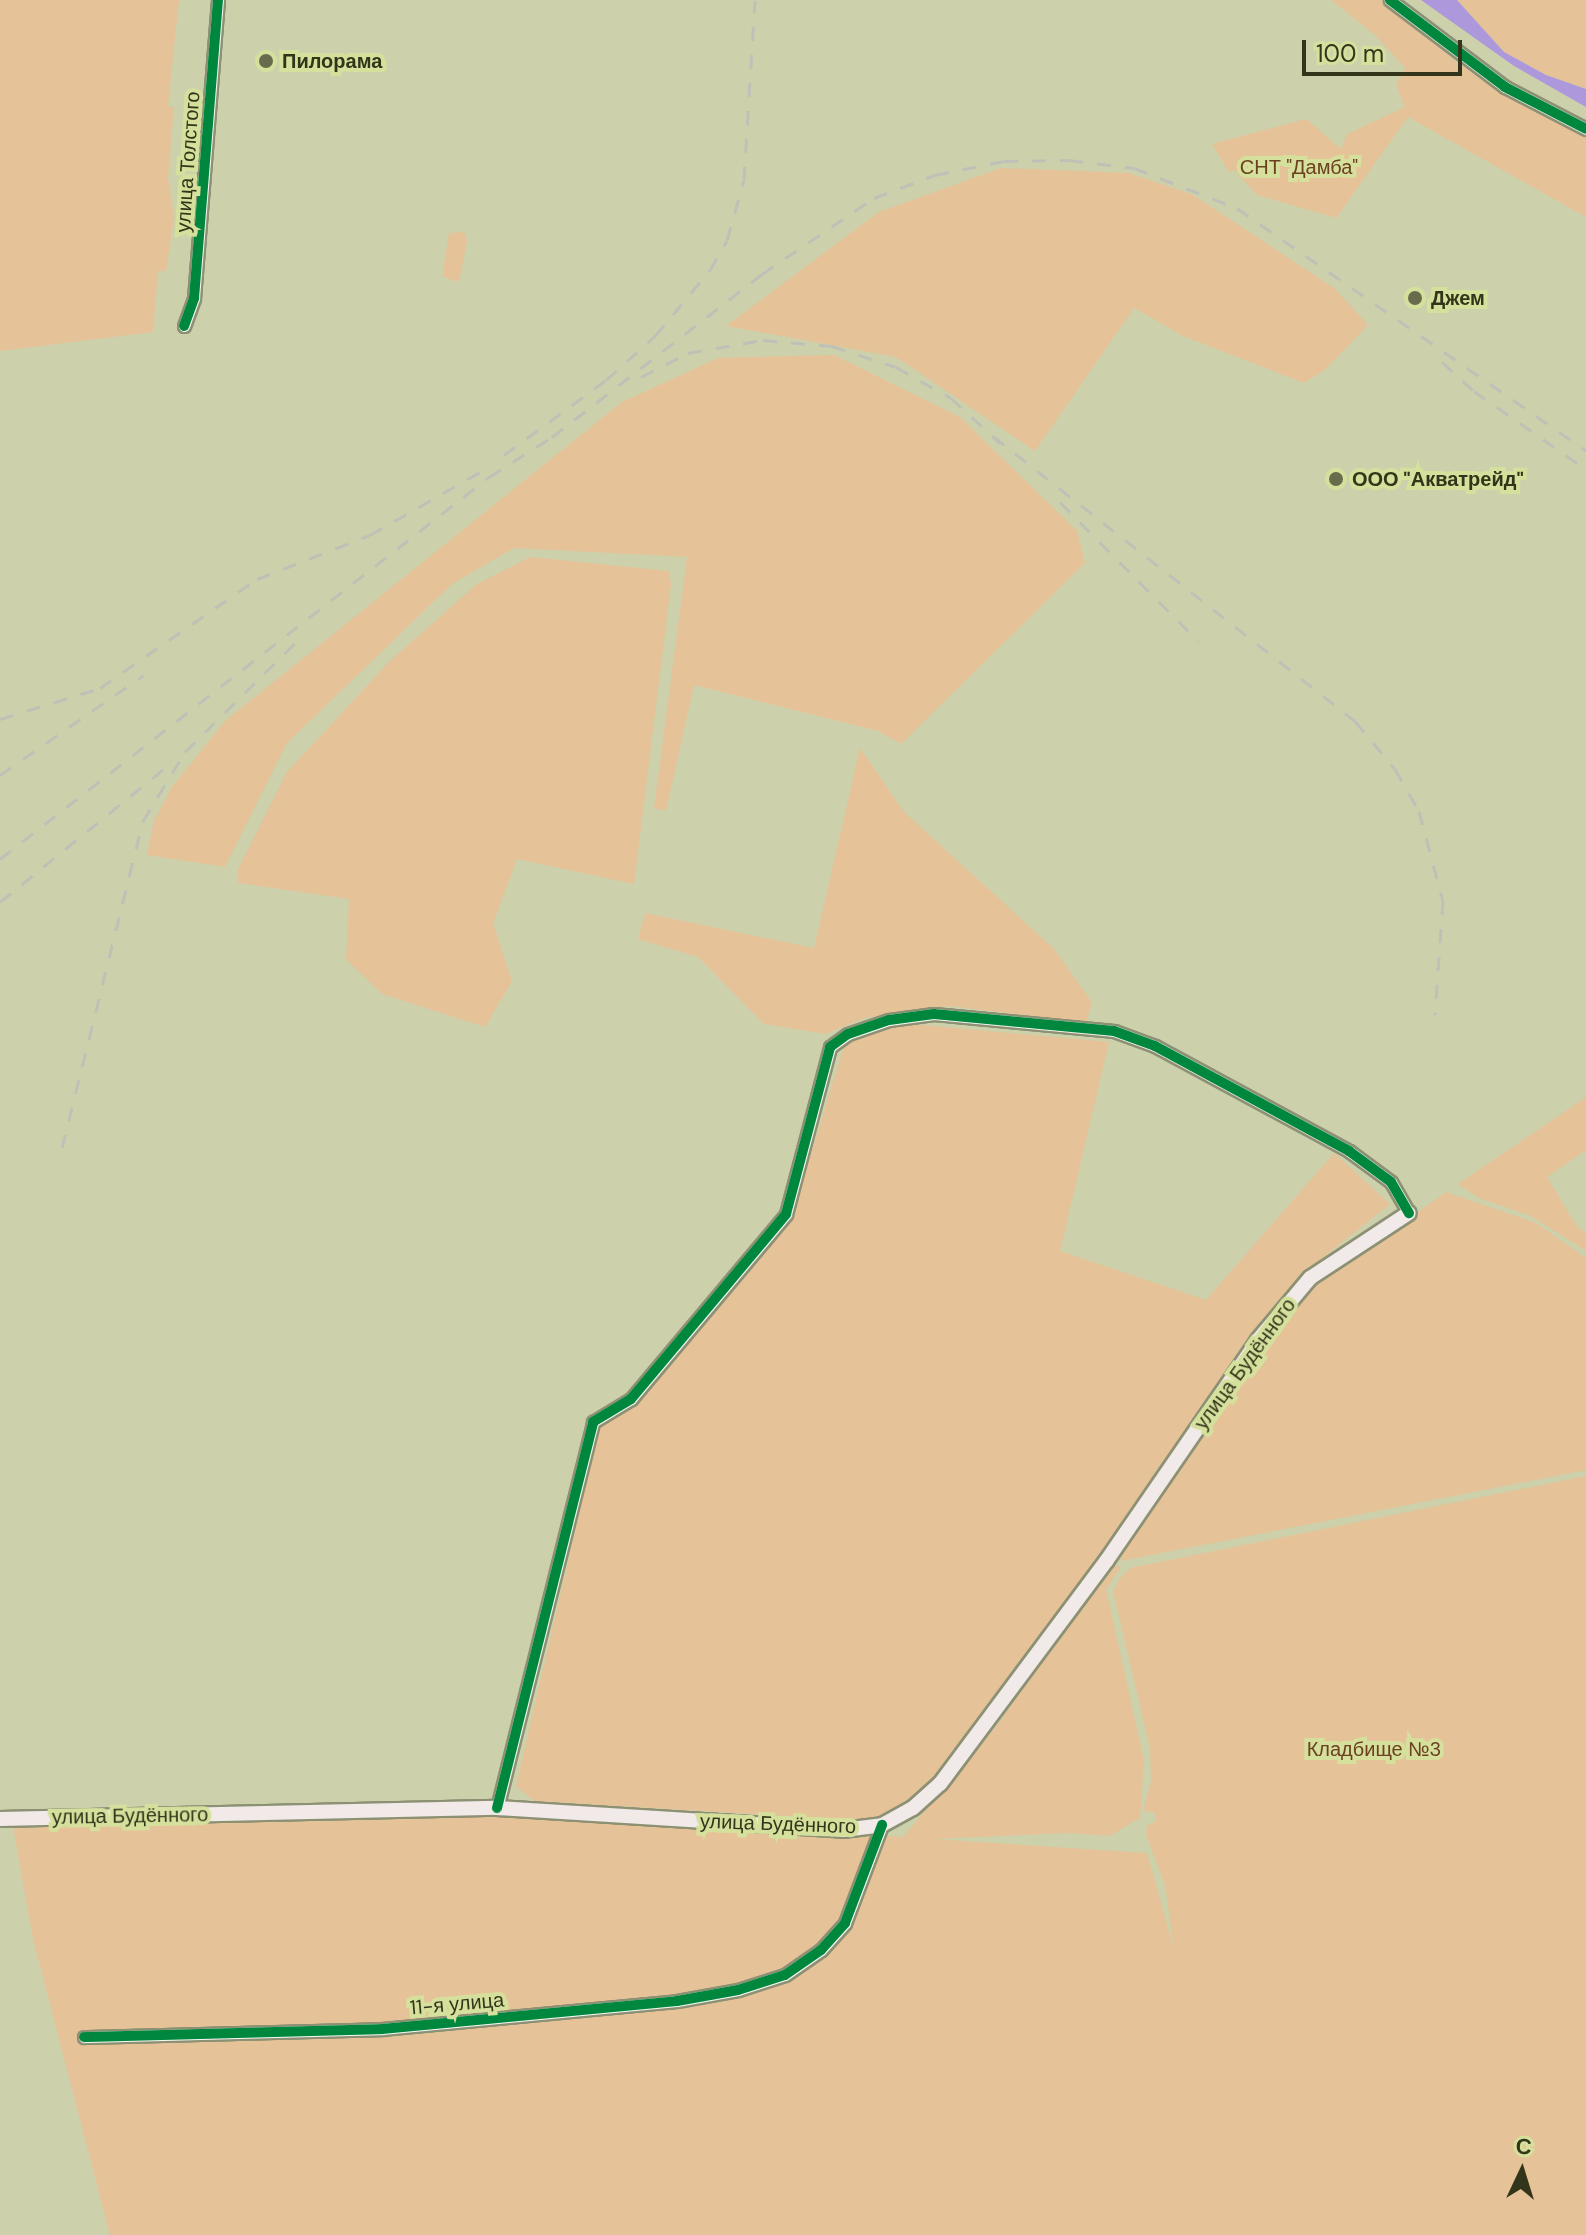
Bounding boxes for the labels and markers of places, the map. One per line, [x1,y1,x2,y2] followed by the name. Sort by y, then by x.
[282,49,382,73] place label: Пилорама
[257,52,275,70] marker: Пилорама
[1431,286,1485,310] place label: Джем
[1406,289,1424,307] marker: Джем
[1352,467,1524,491] place label: ООО "Акватрейд"
[1327,470,1345,488] marker: ООО "Акватрейд"

